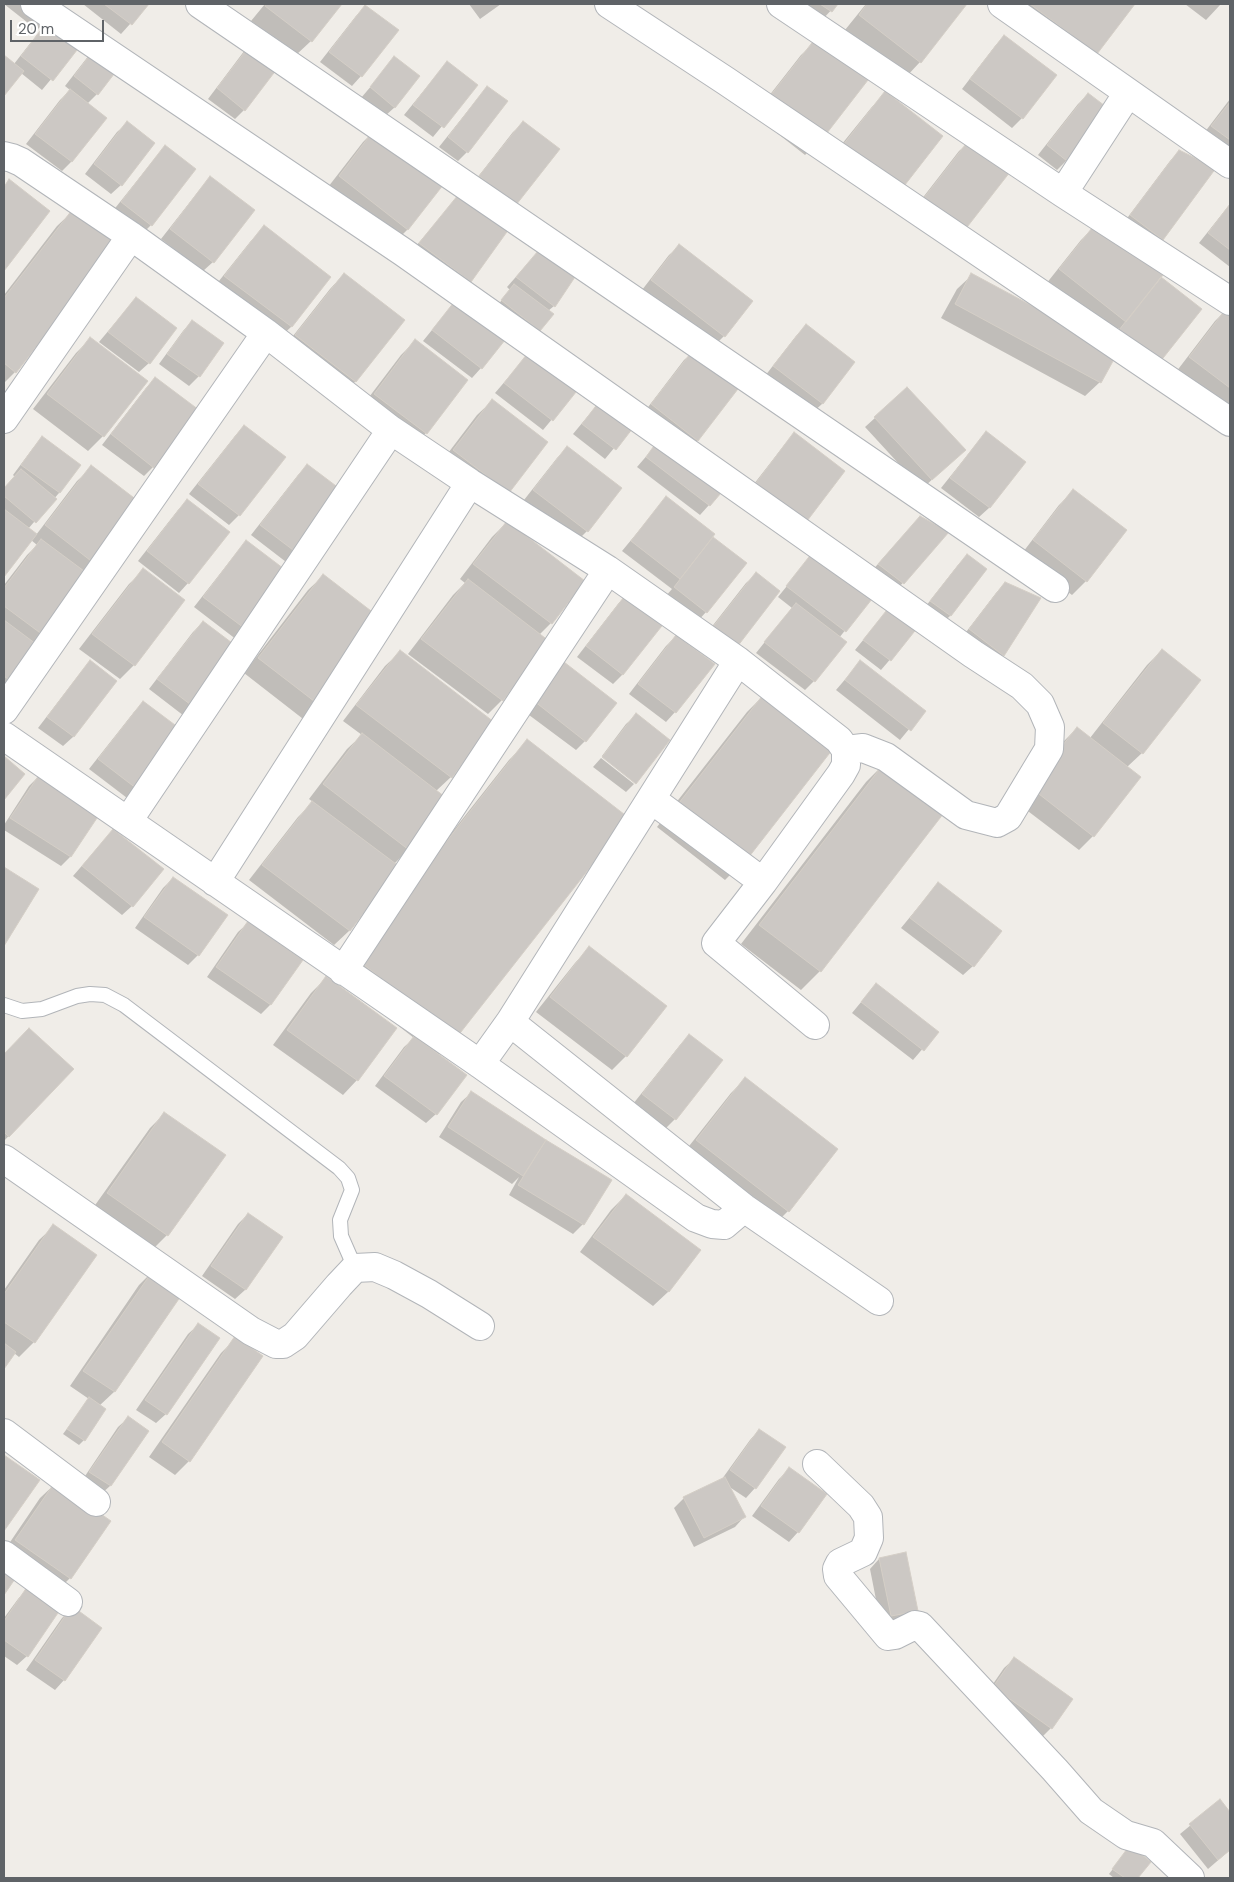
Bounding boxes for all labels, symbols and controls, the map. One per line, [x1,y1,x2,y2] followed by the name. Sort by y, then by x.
[12,10,106,42] scale bar
[18,19,54,39] text: 20 m

